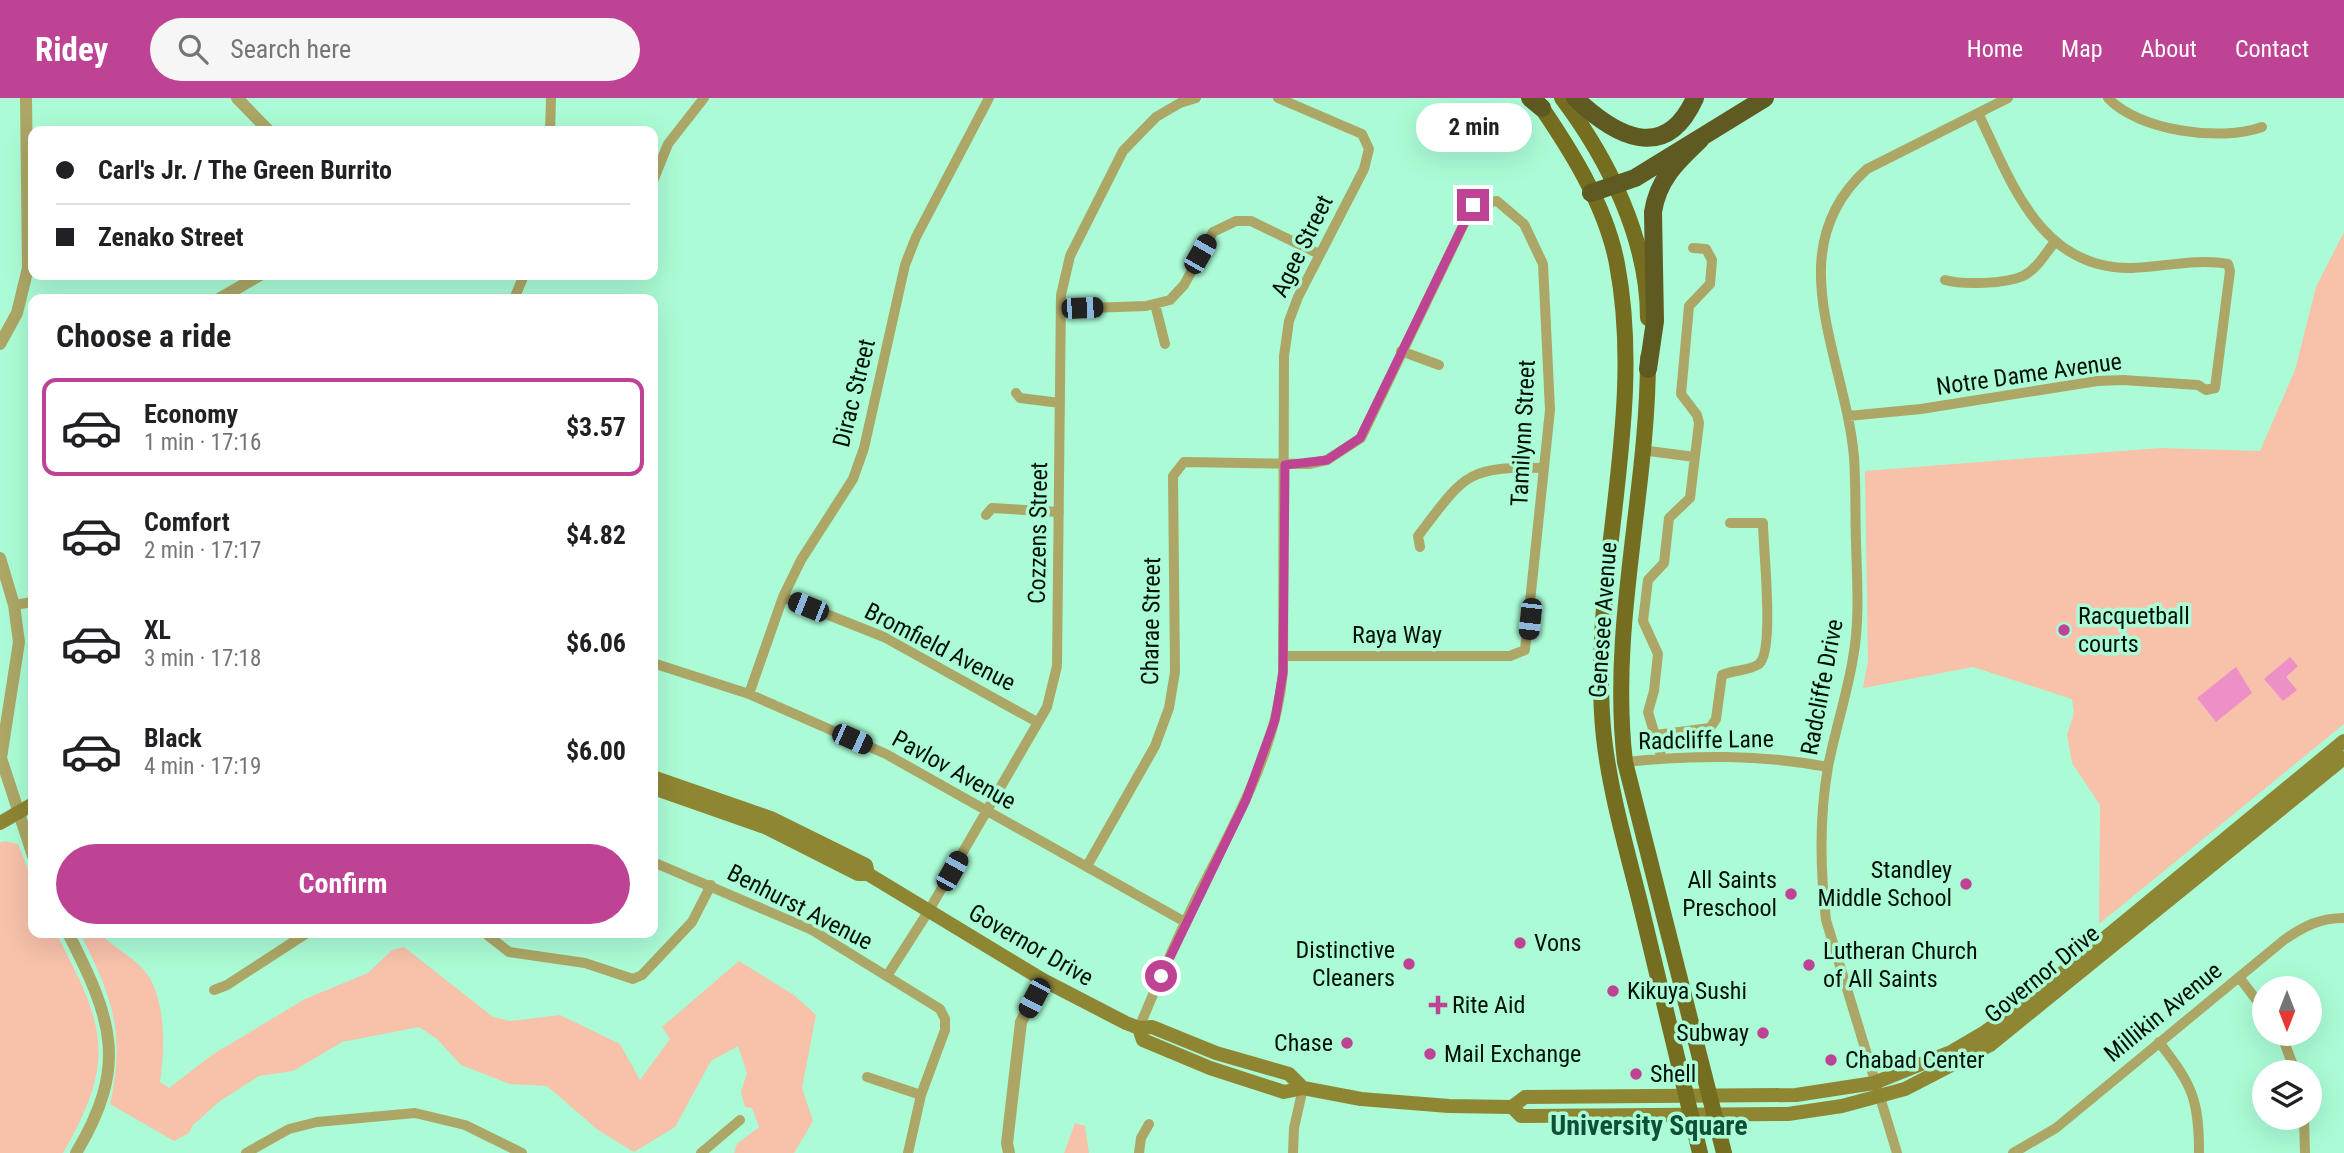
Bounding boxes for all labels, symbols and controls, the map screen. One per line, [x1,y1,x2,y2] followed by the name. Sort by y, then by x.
[150,18,640,81] search box
[35,30,108,69] text: Ridey
[174,30,212,68] icon: search
[230,34,351,64] text: Search here
[1967,35,2023,63] text: Home
[2061,35,2103,63] text: Map
[2141,35,2197,63] text: About
[2235,35,2309,63] text: Contact
[1415,104,1531,153] callout: 2 min
[1448,114,1500,141] text: 2 min
[98,155,392,185] text: Carl's Jr. / The Green Burrito
[1457,189,1489,221] route end
[1265,190,1339,302] street label: Agee Street
[98,222,244,252] text: Zenako Street
[1181,231,1220,277] car
[1061,297,1104,319] car
[56,317,231,355] text: Choose a ride
[827,336,881,450] street label: Dirac Street
[1934,347,2124,401] street label: Notre Dame Avenue
[1505,359,1541,507] street label: Tamilynn Street
[60,396,123,459] icon: car
[144,399,238,429] text: Economy
[566,412,626,442] text: $3.57
[144,429,261,456] text: 1 min · 17:16
[1023,462,1053,604] street label: Cozzens Street
[60,504,123,567] icon: car
[144,507,230,537] text: Comfort
[566,520,626,550] text: $4.82
[144,537,261,564] text: 2 min · 17:17
[1584,541,1622,699] street label: Genesee Avenue
[1136,557,1166,685] street label: Charae Street
[785,589,832,625] car
[860,597,1020,697] street label: Bromfield Avenue
[1518,597,1543,641] car
[2078,602,2190,658] place label: Racquetball courts
[60,612,123,675] icon: car
[144,615,171,645] text: XL
[1795,617,1849,757] street label: Radcliffe Drive
[1352,621,1442,649] street label: Raya Way
[2056,622,2072,638] marker: Racquetball courts
[566,628,626,658] text: $6.06
[144,645,261,672] text: 3 min · 17:18
[60,720,123,783] icon: car
[829,721,876,757] car
[144,723,202,753] text: Black
[887,725,1021,815] street label: Pavlov Avenue
[1638,725,1774,755] street label: Radcliffe Lane
[566,736,626,766] text: $6.00
[144,753,261,780] text: 4 min · 17:19
[56,844,630,924] button: Confirm
[933,848,972,894] car
[1818,856,1952,912] place label: Standley Middle School
[723,858,877,956] street label: Benhurst Avenue
[1682,866,1777,922] place label: All Saints Preschool
[1958,876,1974,892] marker: Standley Middle School
[1783,886,1799,902] marker: All Saints Preschool
[964,898,1098,992] street label: Governor Drive
[1979,919,2105,1029] street label: Governor Drive
[1534,929,1582,957] place label: Vons
[1512,935,1528,951] marker: Vons
[1296,936,1395,992] place label: Distinctive Cleaners
[1823,937,1977,993] place label: Lutheran Church of All Saints
[1401,956,1417,972] marker: Distinctive Cleaners
[2099,956,2227,1068] street label: Millikin Avenue
[1801,957,1817,973] marker: Lutheran Church of All Saints
[1145,960,1177,992] route start
[1015,975,1054,1021] car
[2252,976,2322,1046] north arrow
[2252,976,2322,1130] map controls
[1627,977,1747,1005] place label: Kikuya Sushi
[1605,983,1621,999] marker: Kikuya Sushi
[1452,991,1525,1019] place label: Rite Aid
[1430,997,1446,1013] marker: Rite Aid
[1676,1019,1749,1047] place label: Subway
[1755,1025,1771,1041] marker: Subway
[1274,1029,1333,1057] place label: Chase
[1339,1035,1355,1051] marker: Chase
[1444,1040,1581,1068] place label: Mail Exchange
[1422,1046,1438,1062] marker: Mail Exchange
[1845,1046,1985,1074] place label: Chabad Center
[1823,1052,1839,1068] marker: Chabad Center
[1650,1060,1696,1088] place label: Shell
[2252,1060,2322,1130] button: layers
[1628,1066,1644,1082] marker: Shell
[1550,1109,1748,1142] district label: University Square

